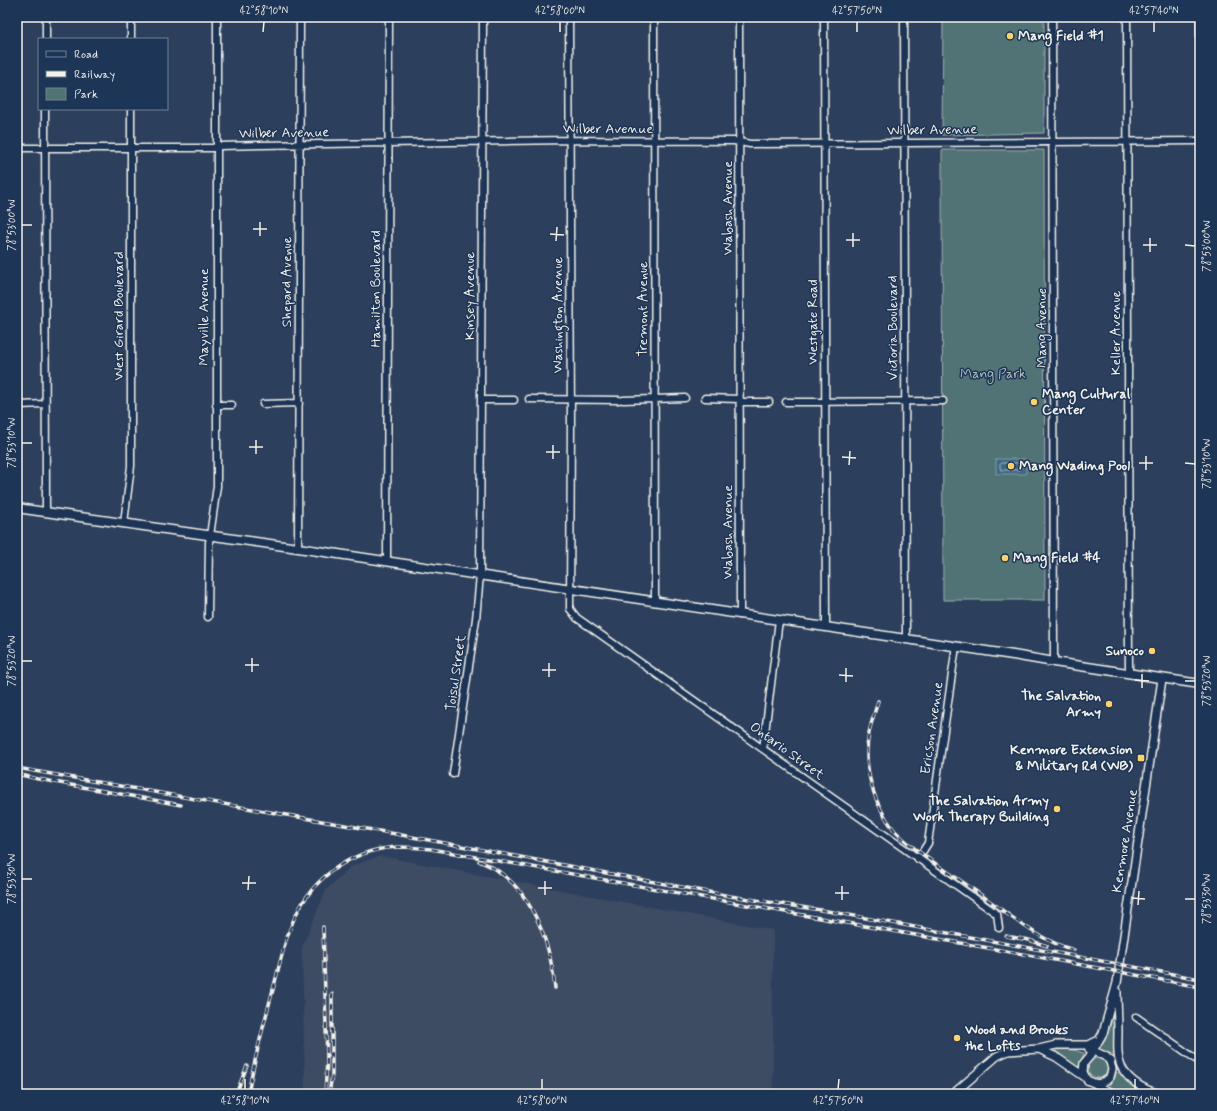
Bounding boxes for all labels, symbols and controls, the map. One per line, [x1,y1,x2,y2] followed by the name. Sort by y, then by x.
[240,4,289,18] text: 42°58'10"N
[535,4,585,18] text: 42°58'00"N
[832,4,882,18] text: 42°57'50"N
[1129,4,1179,18] text: 42°57'40"N
[1018,27,1104,47] place label: Mang Field #1
[1005,31,1015,41] marker: Mang Field #1
[38,38,168,110] legend
[74,47,98,63] text: Road
[74,67,116,83] text: Railway
[74,87,98,103] text: Park
[563,120,653,138] street label: Wilber Avenue
[887,120,977,140] street label: Wilber Avenue
[239,123,329,143] street label: Wilber Avenue
[719,161,737,255] street label: Wabash Avenue
[5,199,19,251] text: 78°53'00"W
[1200,220,1214,272] text: 78°53'00"W
[367,230,385,348] street label: Hamilton Boulevard
[278,236,296,327] street label: Shepard Avenue
[461,251,479,340] street label: Kinsey Avenue
[110,252,128,380] street label: West Girard Boulevard
[549,256,569,373] street label: Washington Avenue
[634,261,652,357] street label: Tremont Avenue
[195,268,213,366] street label: Mayville Avenue
[884,275,902,381] street label: Victoria Boulevard
[804,279,822,365] street label: Westgate Road
[1033,288,1052,368] street label: Mang Avenue
[1107,290,1125,375] street label: Keller Avenue
[960,365,1026,384] park label: Mang Park
[1042,385,1131,419] place label: Mang Cultural Center
[1029,397,1039,407] marker: Mang Cultural Center
[5,418,19,468] text: 78°53'10"W
[1200,439,1214,489] text: 78°53'10"W
[1019,457,1130,477] place label: Mang Wading Pool
[1006,461,1016,471] marker: Mang Wading Pool
[719,485,737,579] street label: Wabash Avenue
[1013,549,1102,569] place label: Mang Field #4
[1000,553,1010,563] marker: Mang Field #4
[442,633,470,712] street label: Toisul Street
[5,636,19,686] text: 78°53'20"W
[1106,642,1145,660] place label: Sunoco
[1147,646,1157,656] marker: Sunoco
[1200,656,1214,706] text: 78°53'20"W
[917,680,947,775] street label: Ericson Avenue
[1021,687,1102,721] place label: The Salvation Army
[1104,699,1114,709] marker: The Salvation Army
[746,718,828,785] street label: Ontario Street
[1010,741,1133,775] place label: Kenmore Extension & Military Rd (WB)
[1136,753,1146,763] marker: Kenmore Extension & Military Rd (WB)
[1108,788,1142,894] street label: Kenmore Avenue
[912,792,1049,827] place label: The Salvation Army Work Therapy Building
[1052,804,1062,814] marker: The Salvation Army Work Therapy Building
[5,854,19,904] text: 78°53'30"W
[1200,874,1214,924] text: 78°53'30"W
[964,1021,1069,1055] place label: Wood and Brooks the Lofts
[952,1033,962,1043] marker: Wood and Brooks the Lofts
[221,1094,270,1108] text: 42°58'10"N
[517,1094,567,1108] text: 42°58'00"N
[813,1094,863,1108] text: 42°57'50"N
[1110,1094,1160,1108] text: 42°57'40"N

